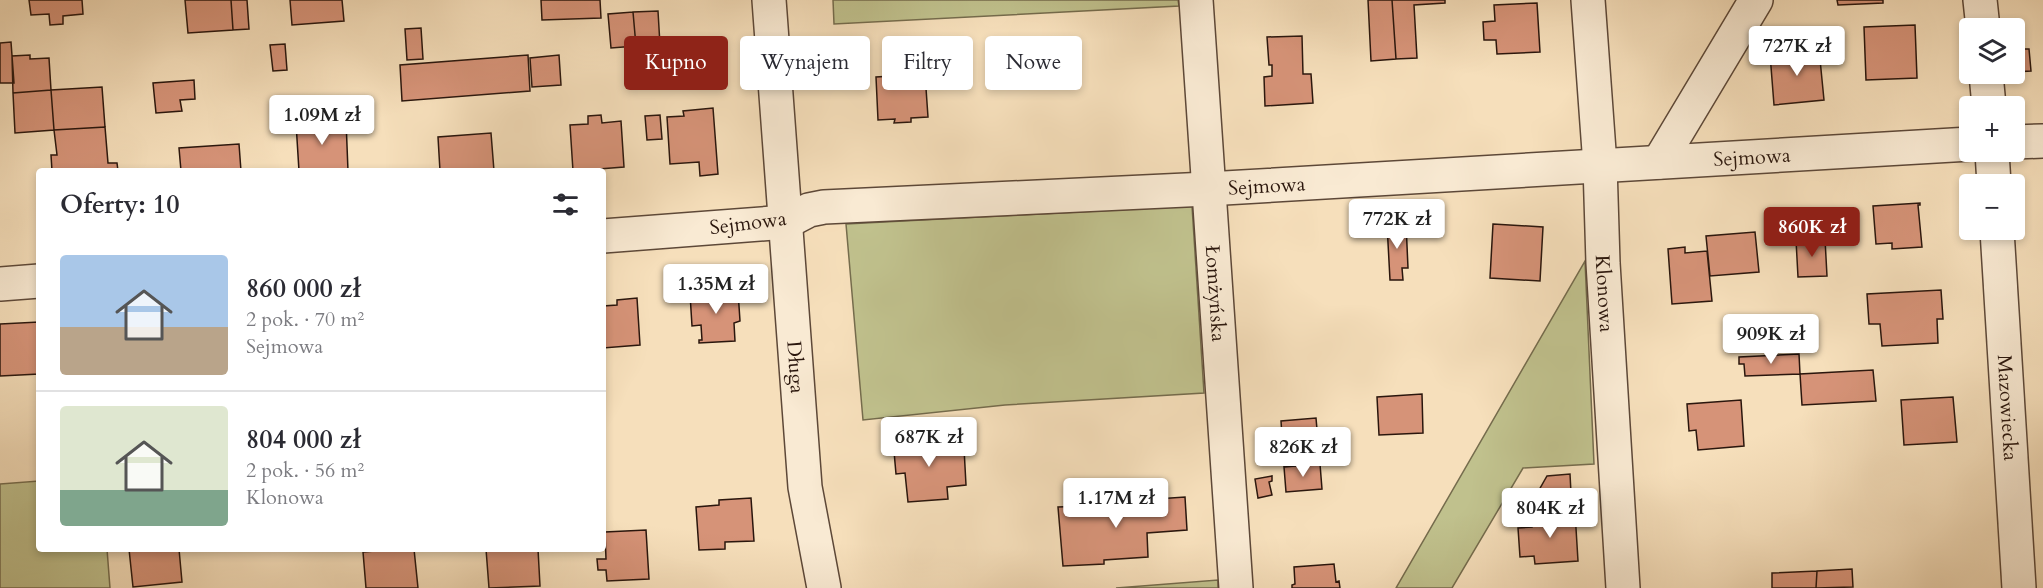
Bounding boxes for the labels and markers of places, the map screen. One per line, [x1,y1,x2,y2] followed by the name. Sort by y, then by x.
[1742,26,1852,77] pin: 727K zł
[260,95,384,146] pin: 1.09M zł
[1342,199,1452,250] pin: 772K zł
[1757,207,1867,258] pin: 860K zł
[654,264,778,315] pin: 1.35M zł
[1716,314,1826,365] pin: 909K zł
[874,417,984,468] pin: 687K zł
[1248,427,1358,478] pin: 826K zł
[1054,478,1178,529] pin: 1.17M zł
[1495,488,1605,539] pin: 804K zł

